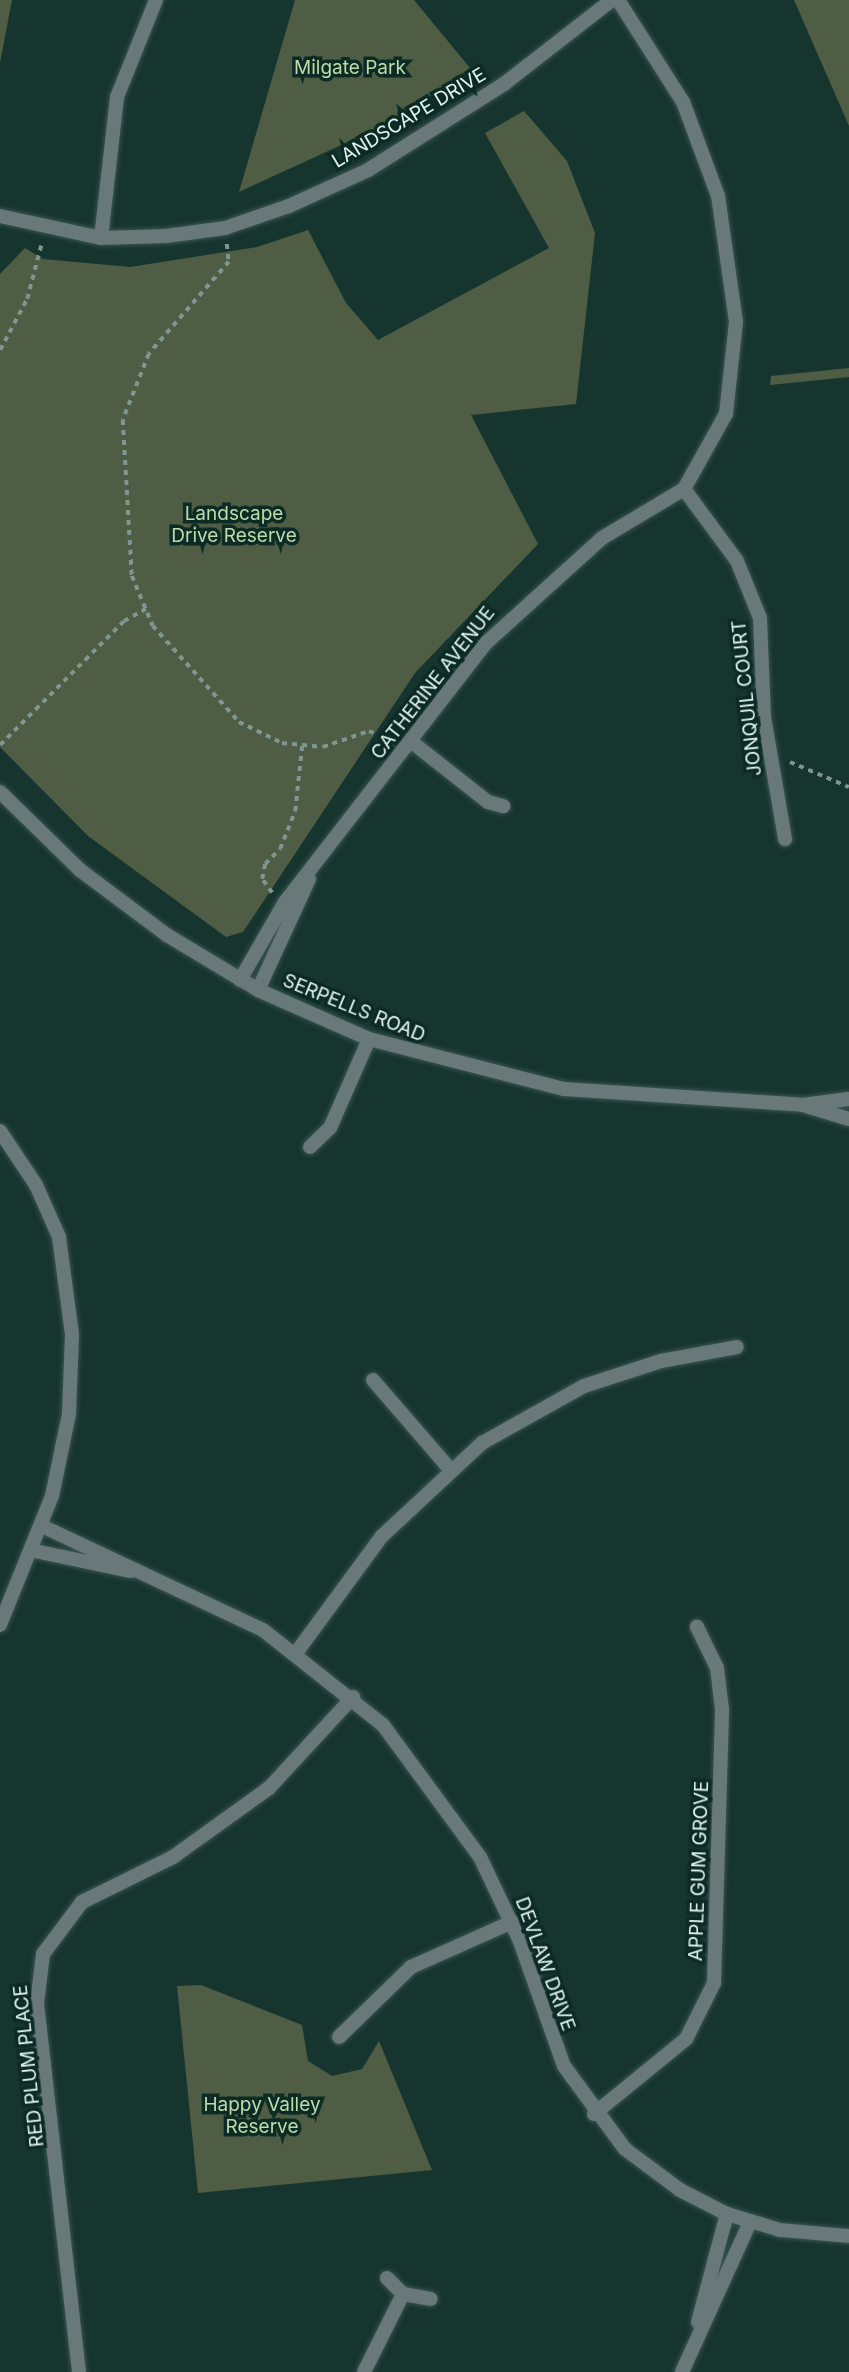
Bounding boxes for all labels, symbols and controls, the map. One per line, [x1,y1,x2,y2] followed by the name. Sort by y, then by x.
[294,57,406,79] park label: Milgate Park
[328,63,490,173] street label: LANDSCAPE DRIVE
[171,503,297,547] park label: Landscape Drive Reserve
[366,602,500,764] street label: CATHERINE AVENUE
[727,619,767,777] street label: JONQUIL COURT
[280,969,428,1047] street label: SERPELLS ROAD
[684,1780,714,1962] street label: APPLE GUM GROVE
[510,1894,580,2034] street label: DEVLAW DRIVE
[9,1984,49,2148] street label: RED PLUM PLACE
[203,2094,321,2138] park label: Happy Valley Reserve

